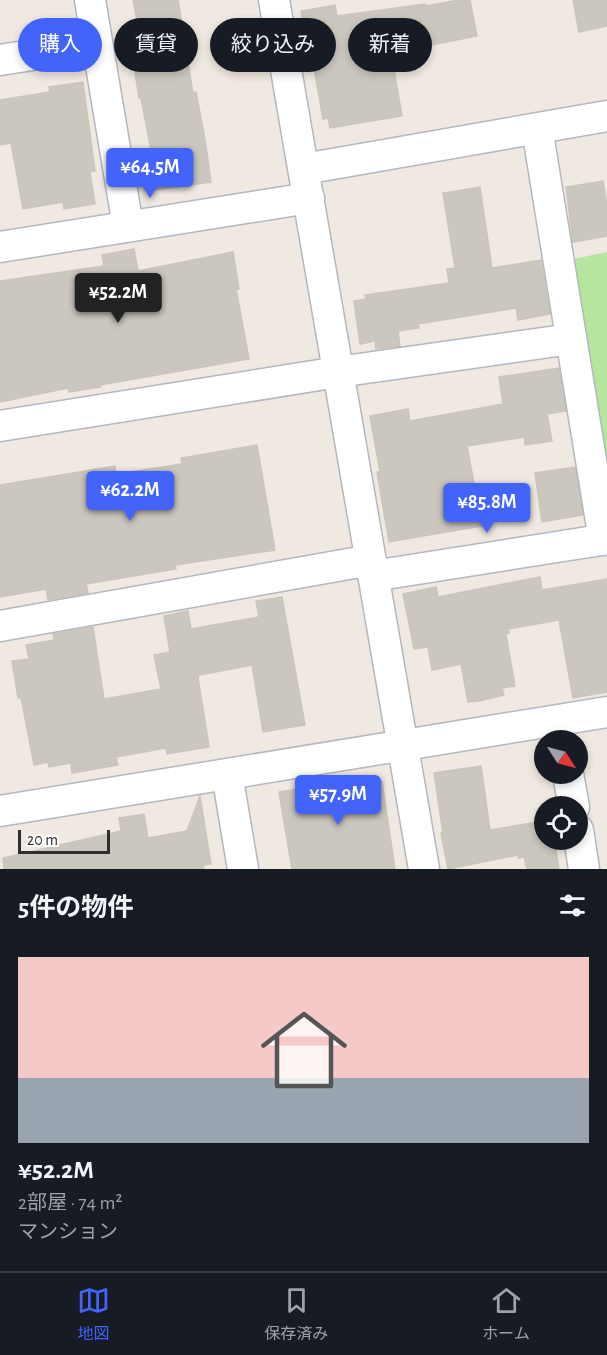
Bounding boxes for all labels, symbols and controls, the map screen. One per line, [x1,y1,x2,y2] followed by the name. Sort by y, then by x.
[18,18,102,72] chip: 購入
[114,18,198,72] chip: 賃貸
[210,18,336,72] chip: 絞り込み
[348,18,432,72] chip: 新着
[101,148,199,199] pin: ¥64.5M
[120,157,180,177] text: ¥64.5M
[69,273,167,324] pin: ¥52.2M
[89,282,147,302] text: ¥52.2M
[81,471,179,522] pin: ¥62.2M
[100,480,160,500] text: ¥62.2M
[438,483,536,534] pin: ¥85.8M
[457,492,517,512] text: ¥85.8M
[534,730,588,784] north arrow
[534,730,588,850] map controls
[289,775,387,826] pin: ¥57.9M
[309,784,367,804] text: ¥57.9M
[534,796,588,850] button: locate
[18,827,110,854] scale bar
[27,832,58,848] text: 20 m
[556,889,589,922] icon: filters
[18,895,133,921] text: 5件の物件
[250,996,358,1104] icon: home
[18,1157,94,1183] text: ¥52.2M
[18,1193,123,1213] text: 2部屋 · 74 m²
[18,1222,118,1242] text: マンション
[77,1284,110,1344] tab: 地図
[264,1284,328,1344] tab: 保存済み
[482,1284,530,1344] tab: ホーム

